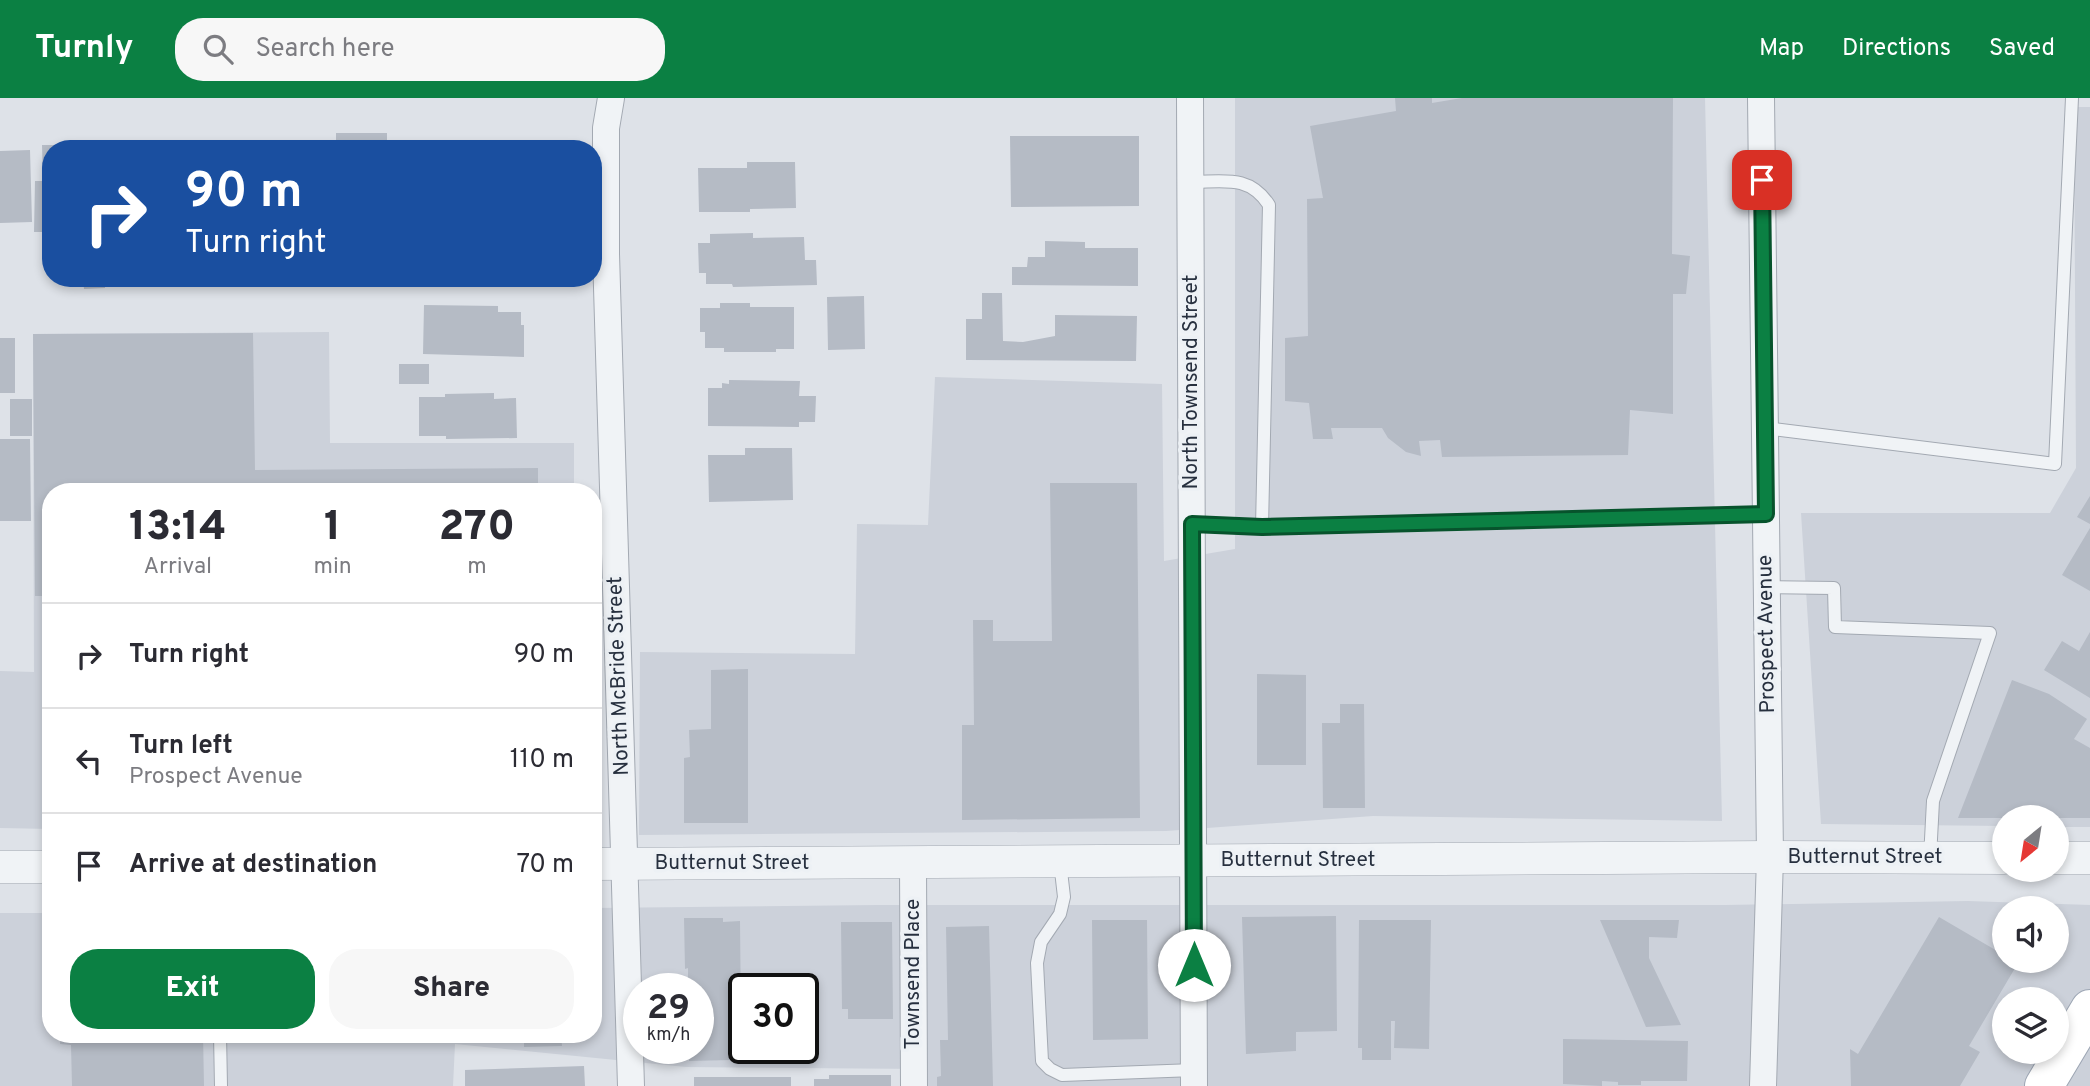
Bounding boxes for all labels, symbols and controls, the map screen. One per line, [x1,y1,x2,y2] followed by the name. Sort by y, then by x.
[175,18,665,81] search box
[35,28,133,70] text: Turnly
[199,30,237,68] icon: search
[255,33,394,66] text: Search here
[1759,34,1804,64] text: Map
[1842,34,1951,64] text: Directions
[1989,34,2055,64] text: Saved
[1732,150,1792,210] pin
[1743,161,1781,199] icon: arrive
[185,163,303,225] text: 90 m
[70,168,161,259] icon: right
[185,224,327,264] text: Turn right
[1178,275,1205,489] street label: North Townsend Street
[129,502,227,555] text: 13:14
[324,502,341,555] text: 1
[439,502,515,555] text: 270
[143,553,212,582] text: Arrival
[313,553,352,582] text: min
[467,553,487,582] text: m
[1752,554,1782,714] street label: Prospect Avenue
[602,576,636,776] street label: North McBride Street
[70,637,108,675] icon: right
[129,639,249,672] text: Turn right
[514,639,574,672] text: 90 m
[129,730,233,763] text: Turn left
[70,742,108,780] icon: left
[510,744,574,777] text: 110 m
[129,763,303,792] text: Prospect Avenue
[1992,805,2068,882] north arrow
[1992,805,2069,1064] map controls
[1788,844,1942,871] street label: Butternut Street
[70,847,108,885] icon: arrive
[1221,847,1375,874] street label: Butternut Street
[129,849,377,882] text: Arrive at destination
[516,849,574,882] text: 70 m
[655,850,809,877] street label: Butternut Street
[1992,896,2069,973] button: sound
[900,899,927,1049] street label: Townsend Place
[1157,928,1231,1002] position arrow
[70,949,315,1029] button: Exit
[329,949,574,1029] button: Share
[728,973,819,1064] speed limit sign: 30
[647,987,690,1031] text: 29
[1992,987,2069,1064] button: layers
[647,1024,690,1047] text: km/h

